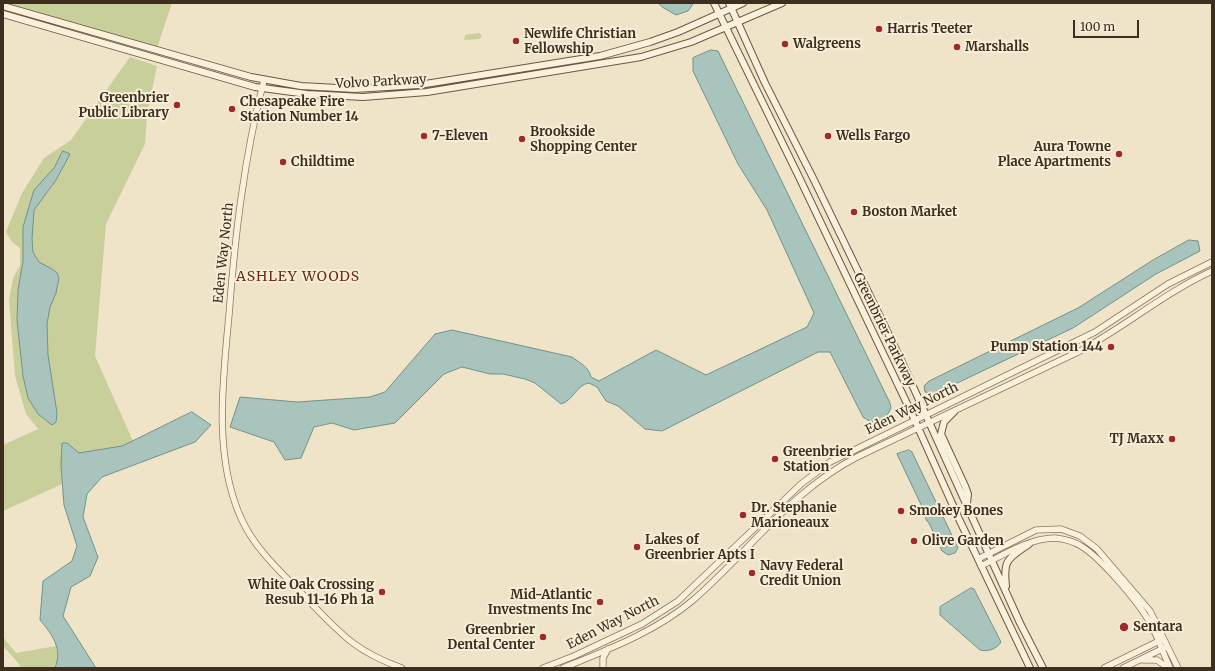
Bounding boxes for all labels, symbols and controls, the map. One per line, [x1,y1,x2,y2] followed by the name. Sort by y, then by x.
[1075,12,1141,38] scale bar
[1080,19,1115,34] text: 100 m
[887,21,972,37] place label: Harris Teeter
[874,24,884,34] marker: Harris Teeter
[524,26,636,57] place label: Newlife Christian Fellowship
[511,36,521,46] marker: Newlife Christian Fellowship
[793,36,861,52] place label: Walgreens
[780,39,790,49] marker: Walgreens
[965,39,1029,55] place label: Marshalls
[952,42,962,52] marker: Marshalls
[335,72,427,92] street label: Volvo Parkway
[78,90,169,121] place label: Greenbrier Public Library
[240,94,359,125] place label: Chesapeake Fire Station Number 14
[172,100,182,110] marker: Greenbrier Public Library
[227,104,237,114] marker: Chesapeake Fire Station Number 14
[530,124,637,155] place label: Brookside Shopping Center
[432,128,488,144] place label: 7-Eleven
[836,128,910,144] place label: Wells Fargo
[419,131,429,141] marker: 7-Eleven
[823,131,833,141] marker: Wells Fargo
[517,134,527,144] marker: Brookside Shopping Center
[998,139,1111,170] place label: Aura Towne Place Apartments
[1114,149,1124,159] marker: Aura Towne Place Apartments
[291,154,355,170] place label: Childtime
[278,157,288,167] marker: Childtime
[211,202,237,304] street label: Eden Way North
[862,204,957,220] place label: Boston Market
[849,207,859,217] marker: Boston Market
[236,269,360,285] district label: ASHLEY WOODS
[850,271,918,389] street label: Greenbrier Parkway
[991,339,1103,355] place label: Pump Station 144
[1106,342,1116,352] marker: Pump Station 144
[863,380,961,438] street label: Eden Way North
[1109,431,1164,447] place label: TJ Maxx
[1167,434,1177,444] marker: TJ Maxx
[783,444,852,475] place label: Greenbrier Station
[770,454,780,464] marker: Greenbrier Station
[751,500,837,531] place label: Dr. Stephanie Marioneaux
[909,503,1003,519] place label: Smokey Bones
[896,506,906,516] marker: Smokey Bones
[738,510,748,520] marker: Dr. Stephanie Marioneaux
[645,532,755,563] place label: Lakes of Greenbrier Apts I
[922,533,1004,549] place label: Olive Garden
[909,536,919,546] marker: Olive Garden
[632,542,642,552] marker: Lakes of Greenbrier Apts I
[760,558,843,589] place label: Navy Federal Credit Union
[747,568,757,578] marker: Navy Federal Credit Union
[248,577,374,608] place label: White Oak Crossing Resub 11-16 Ph 1a
[377,587,387,597] marker: White Oak Crossing Resub 11-16 Ph 1a
[488,587,592,618] place label: Mid-Atlantic Investments Inc
[564,593,662,653] street label: Eden Way North
[595,597,605,607] marker: Mid-Atlantic Investments Inc
[1133,619,1182,635] place label: Sentara
[1118,621,1130,633] marker: Sentara
[447,622,535,653] place label: Greenbrier Dental Center
[538,632,548,642] marker: Greenbrier Dental Center

